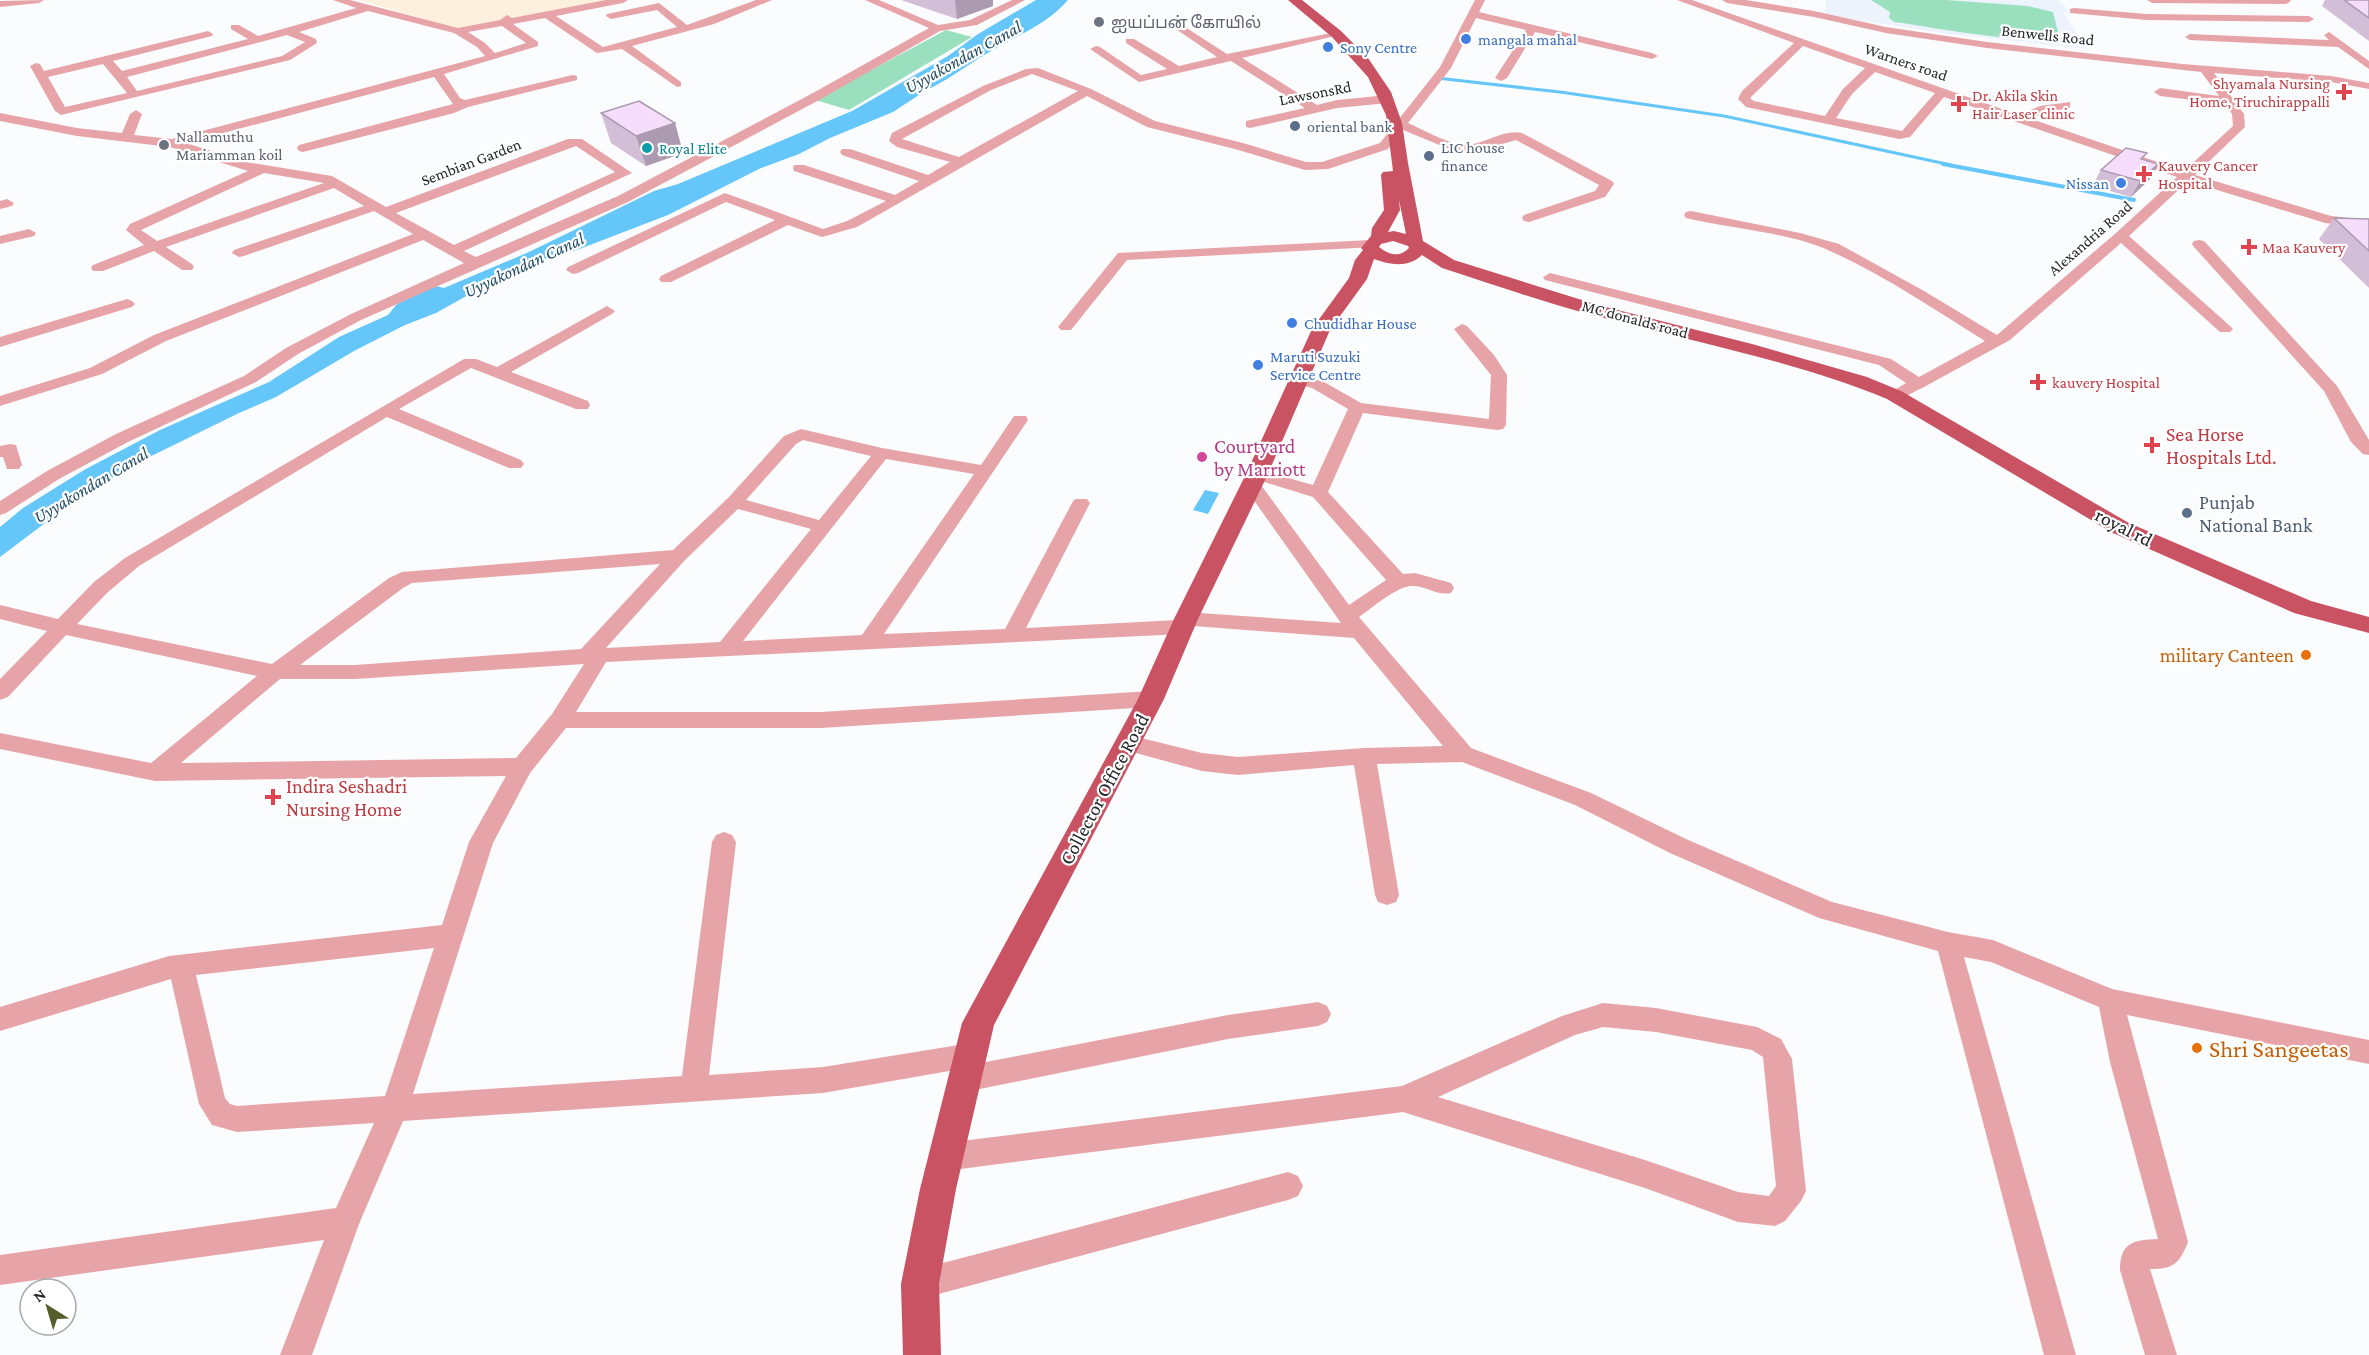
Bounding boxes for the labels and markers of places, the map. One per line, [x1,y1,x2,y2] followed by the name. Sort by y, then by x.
[1111,14,1261,34] place label: ஐயப்பன் கோயில்
[1092,15,1106,29] marker: ஐயப்பன் கோயில்
[1478,31,1577,49] place label: mangala mahal
[1459,32,1473,46] marker: mangala mahal
[1340,39,1417,57] place label: Sony Centre
[1321,40,1335,54] marker: Sony Centre
[2189,75,2330,111] place label: Shyamala Nursing Home, Tiruchirappalli
[2335,83,2353,101] marker: Shyamala Nursing Home, Tiruchirappalli
[1972,87,2075,122] place label: Dr. Akila Skin Hair Laser clinic
[1950,95,1968,113] marker: Dr. Akila Skin Hair Laser clinic
[1307,118,1392,135] place label: oriental bank
[1288,119,1302,133] marker: oriental bank
[176,128,283,163] place label: Nallamuthu Mariamman koil
[157,138,171,152] marker: Nallamuthu Mariamman koil
[1441,139,1505,174] place label: LIC house finance
[659,140,727,158] place label: Royal Elite
[640,141,654,155] marker: Royal Elite
[1422,149,1436,163] marker: LIC house finance
[2158,157,2258,193] place label: Kauvery Cancer Hospital
[2135,165,2153,183] marker: Kauvery Cancer Hospital
[2066,175,2109,192] place label: Nissan
[2114,176,2128,190] marker: Nissan
[2240,238,2258,256] marker: Maa Kauvery
[2262,239,2346,257] place label: Maa Kauvery
[1304,315,1416,332] place label: Chudidhar House
[1285,316,1299,330] marker: Chudidhar House
[1270,348,1361,383] place label: Maruti Suzuki Service Centre
[1251,358,1265,372] marker: Maruti Suzuki Service Centre
[2029,373,2047,391] marker: kauvery Hospital
[2052,374,2160,392] place label: kauvery Hospital
[2166,423,2277,469] place label: Sea Horse Hospitals Ltd.
[1214,435,1306,481] place label: Courtyard by Marriott
[2143,436,2161,454] marker: Sea Horse Hospitals Ltd.
[1195,450,1209,464] marker: Courtyard by Marriott
[2199,491,2313,536] place label: Punjab National Bank
[2180,506,2194,520] marker: Punjab National Bank
[2160,644,2294,667] place label: military Canteen
[2299,648,2313,662] marker: military Canteen
[286,775,407,821] place label: Indira Seshadri Nursing Home
[264,788,282,806] marker: Indira Seshadri Nursing Home
[2209,1035,2349,1062] place label: Shri Sangeetas
[2190,1041,2204,1055] marker: Shri Sangeetas

